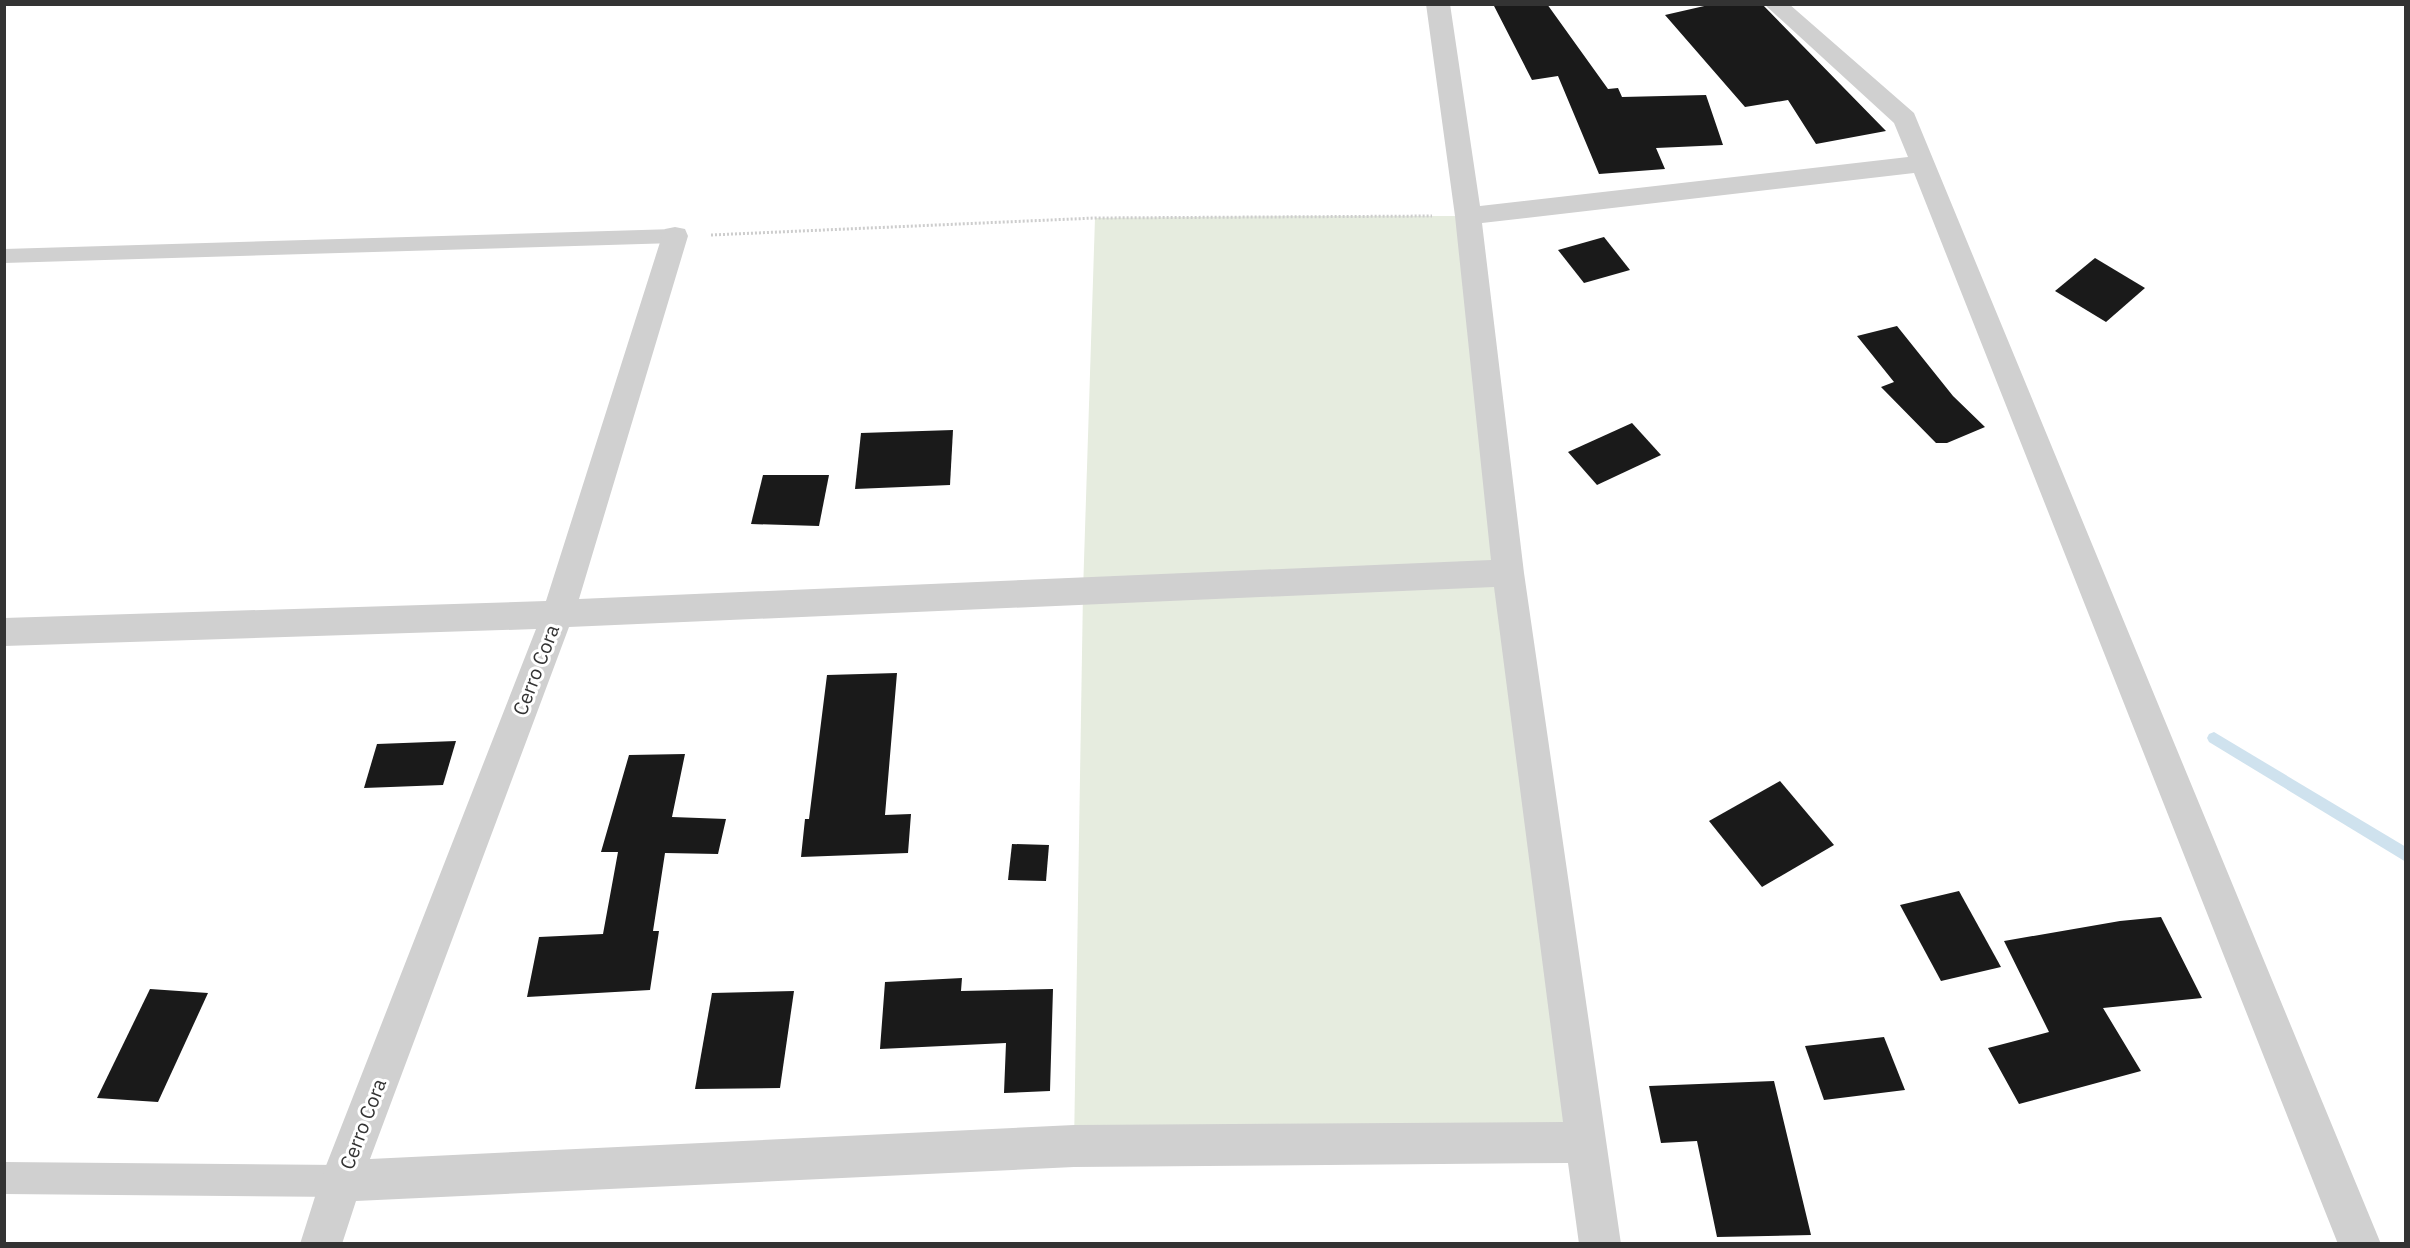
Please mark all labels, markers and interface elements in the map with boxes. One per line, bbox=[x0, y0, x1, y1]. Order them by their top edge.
street label: Cerro Cora bbox=[506, 620, 565, 719]
street label: Cerro Cora bbox=[333, 1074, 392, 1173]

